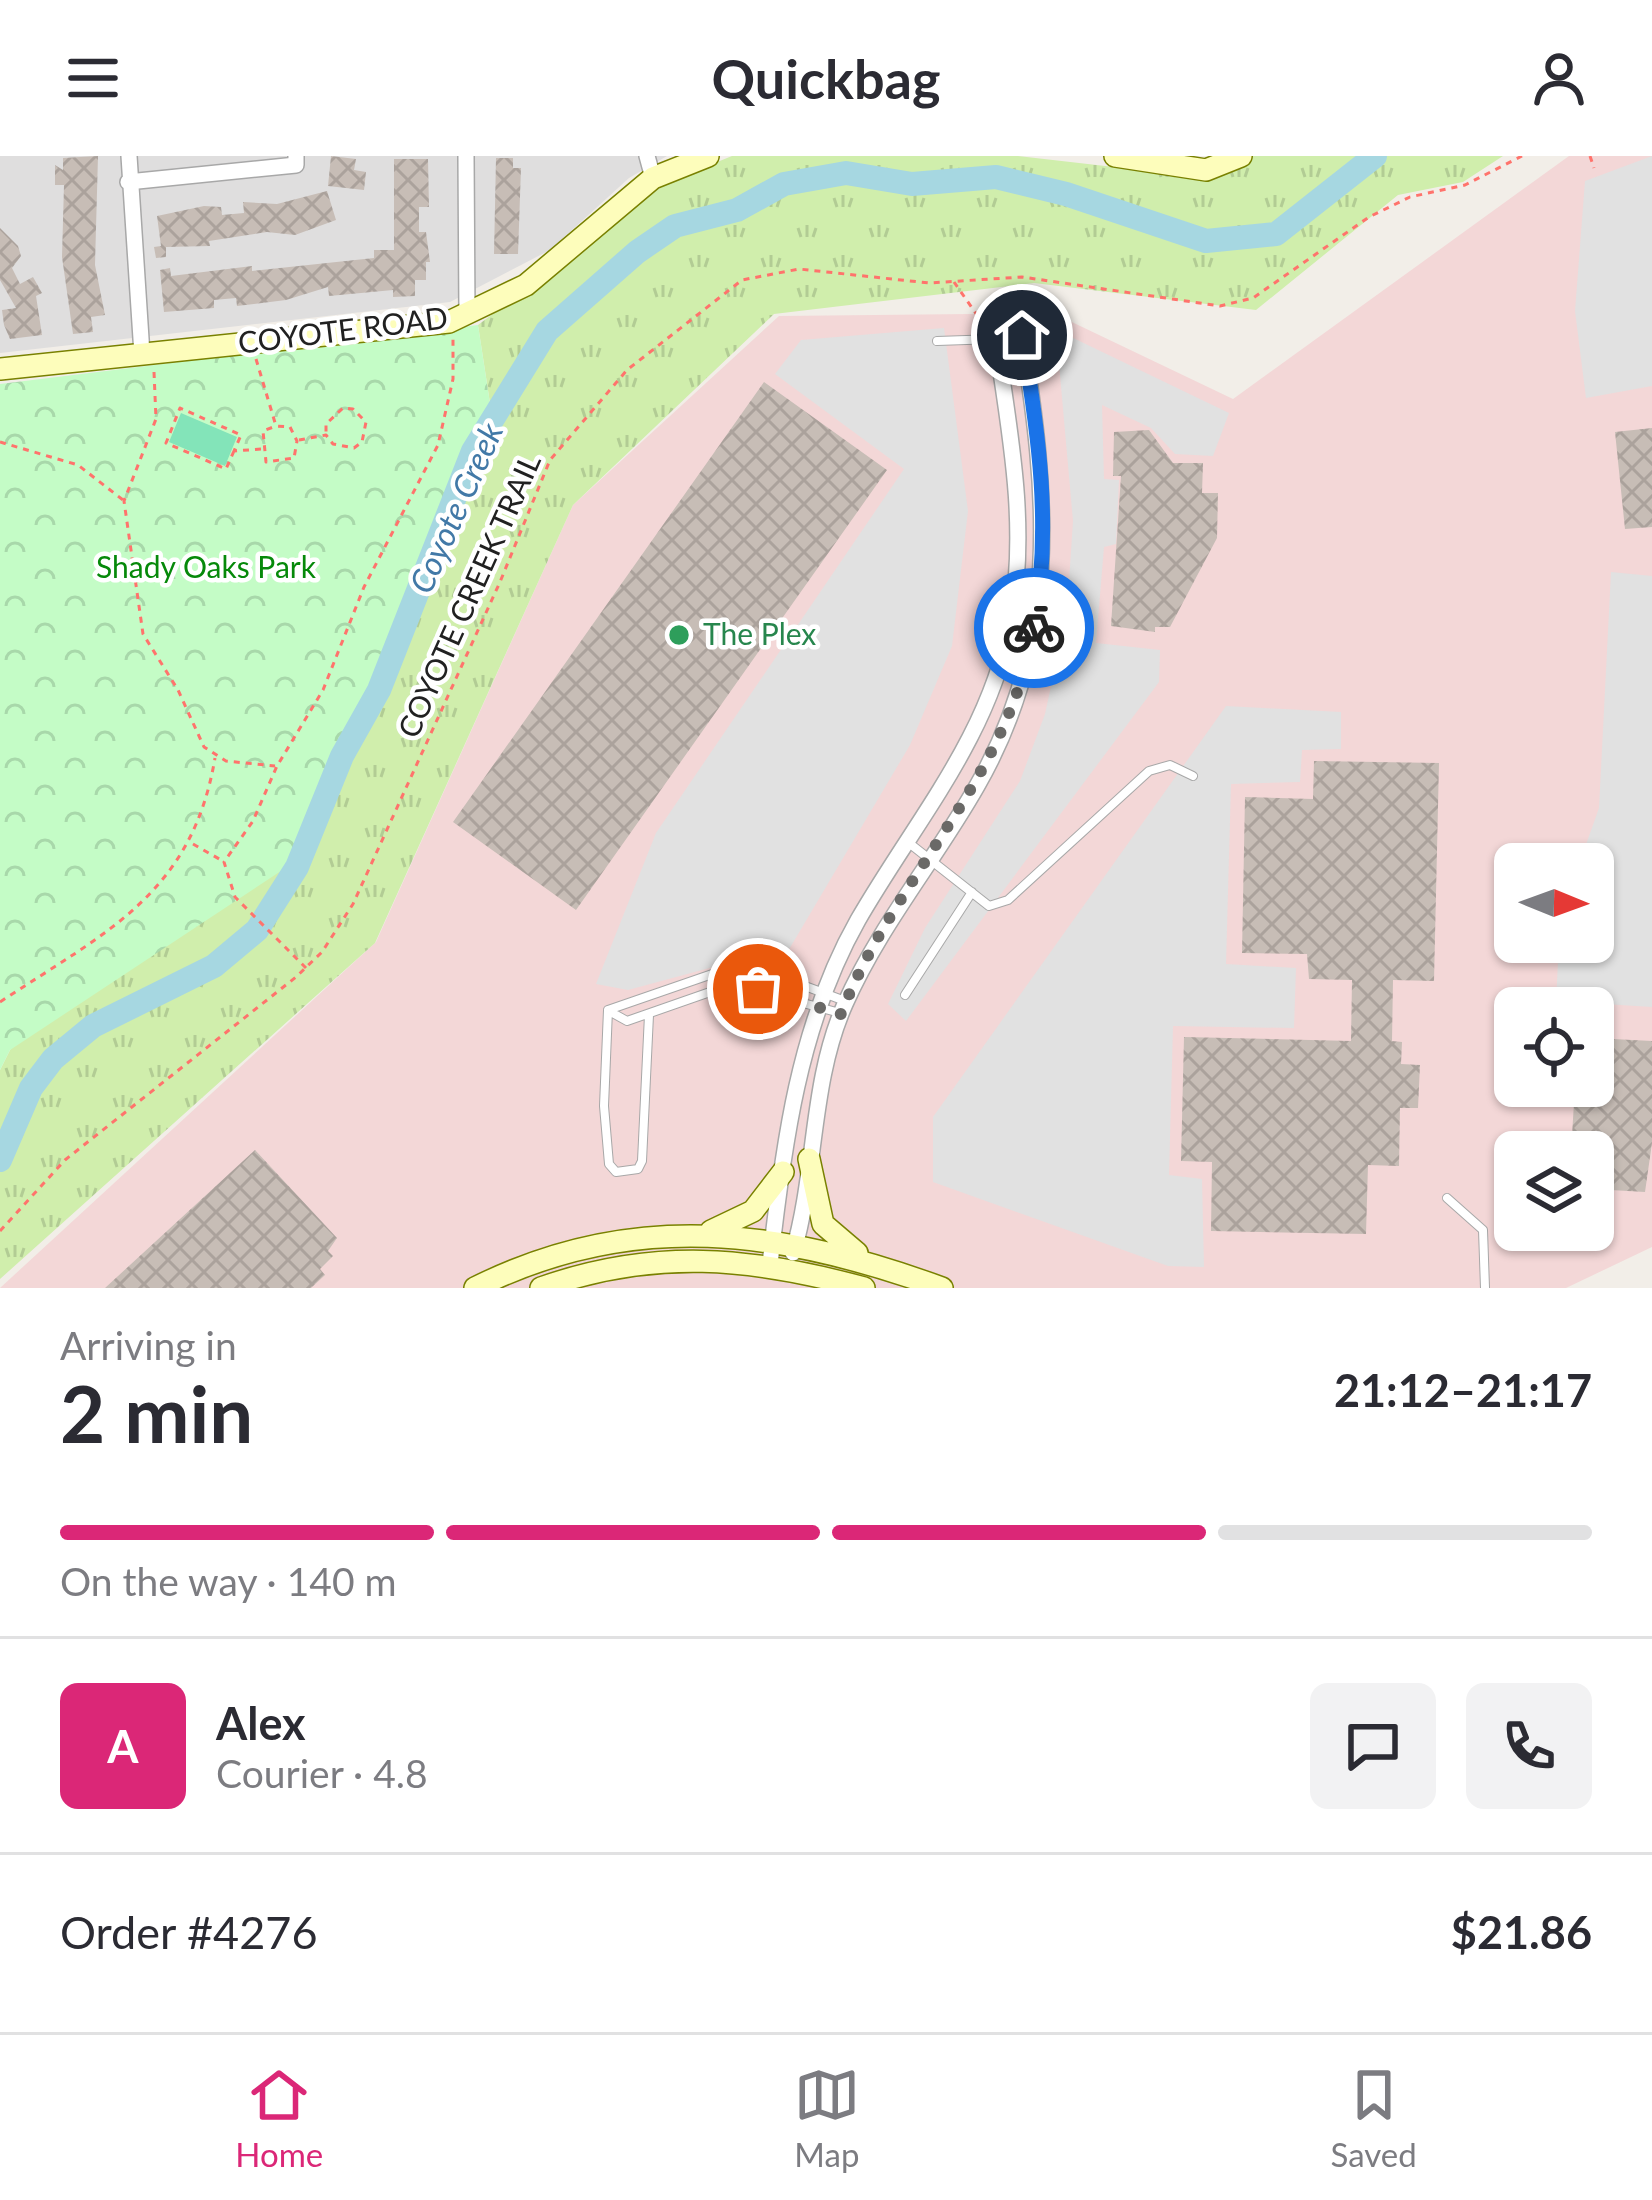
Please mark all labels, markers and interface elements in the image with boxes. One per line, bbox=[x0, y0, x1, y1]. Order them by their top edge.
icon: menu bbox=[60, 45, 126, 111]
icon: person bbox=[1526, 45, 1592, 111]
text: Quickbag bbox=[712, 46, 940, 111]
pin bbox=[971, 284, 1073, 386]
street label: COYOTE ROAD bbox=[236, 298, 450, 360]
icon: home bbox=[989, 302, 1055, 368]
water label: Coyote Creek bbox=[400, 416, 511, 599]
street label: COYOTE CREEK TRAIL bbox=[389, 448, 547, 743]
park label: Shady Oaks Park bbox=[96, 548, 317, 584]
courier bbox=[974, 568, 1094, 688]
icon: bike bbox=[1001, 595, 1067, 661]
place label: The Plex bbox=[703, 615, 816, 651]
marker: The Plex bbox=[666, 622, 692, 648]
north arrow bbox=[1494, 843, 1614, 963]
map controls bbox=[1494, 843, 1614, 1251]
pin bbox=[707, 938, 809, 1040]
icon: bag bbox=[725, 956, 791, 1022]
button: locate bbox=[1494, 987, 1614, 1107]
button: layers bbox=[1494, 1131, 1614, 1251]
text: Arriving in bbox=[60, 1322, 237, 1368]
text: 21:12–21:17 bbox=[1334, 1363, 1592, 1417]
text: 2 min bbox=[60, 1366, 253, 1460]
text: On the way · 140 m bbox=[60, 1558, 397, 1604]
button: chat bbox=[1310, 1683, 1436, 1809]
button: phone bbox=[1466, 1683, 1592, 1809]
text: Alex bbox=[216, 1696, 306, 1750]
text: A bbox=[107, 1719, 139, 1773]
text: Courier · 4.8 bbox=[216, 1750, 428, 1796]
text: Order #4276 bbox=[60, 1905, 318, 1959]
text: $21.86 bbox=[1451, 1905, 1592, 1959]
tab: Home bbox=[235, 2062, 323, 2174]
tab: Map bbox=[794, 2062, 860, 2174]
tab: Saved bbox=[1330, 2062, 1417, 2174]

